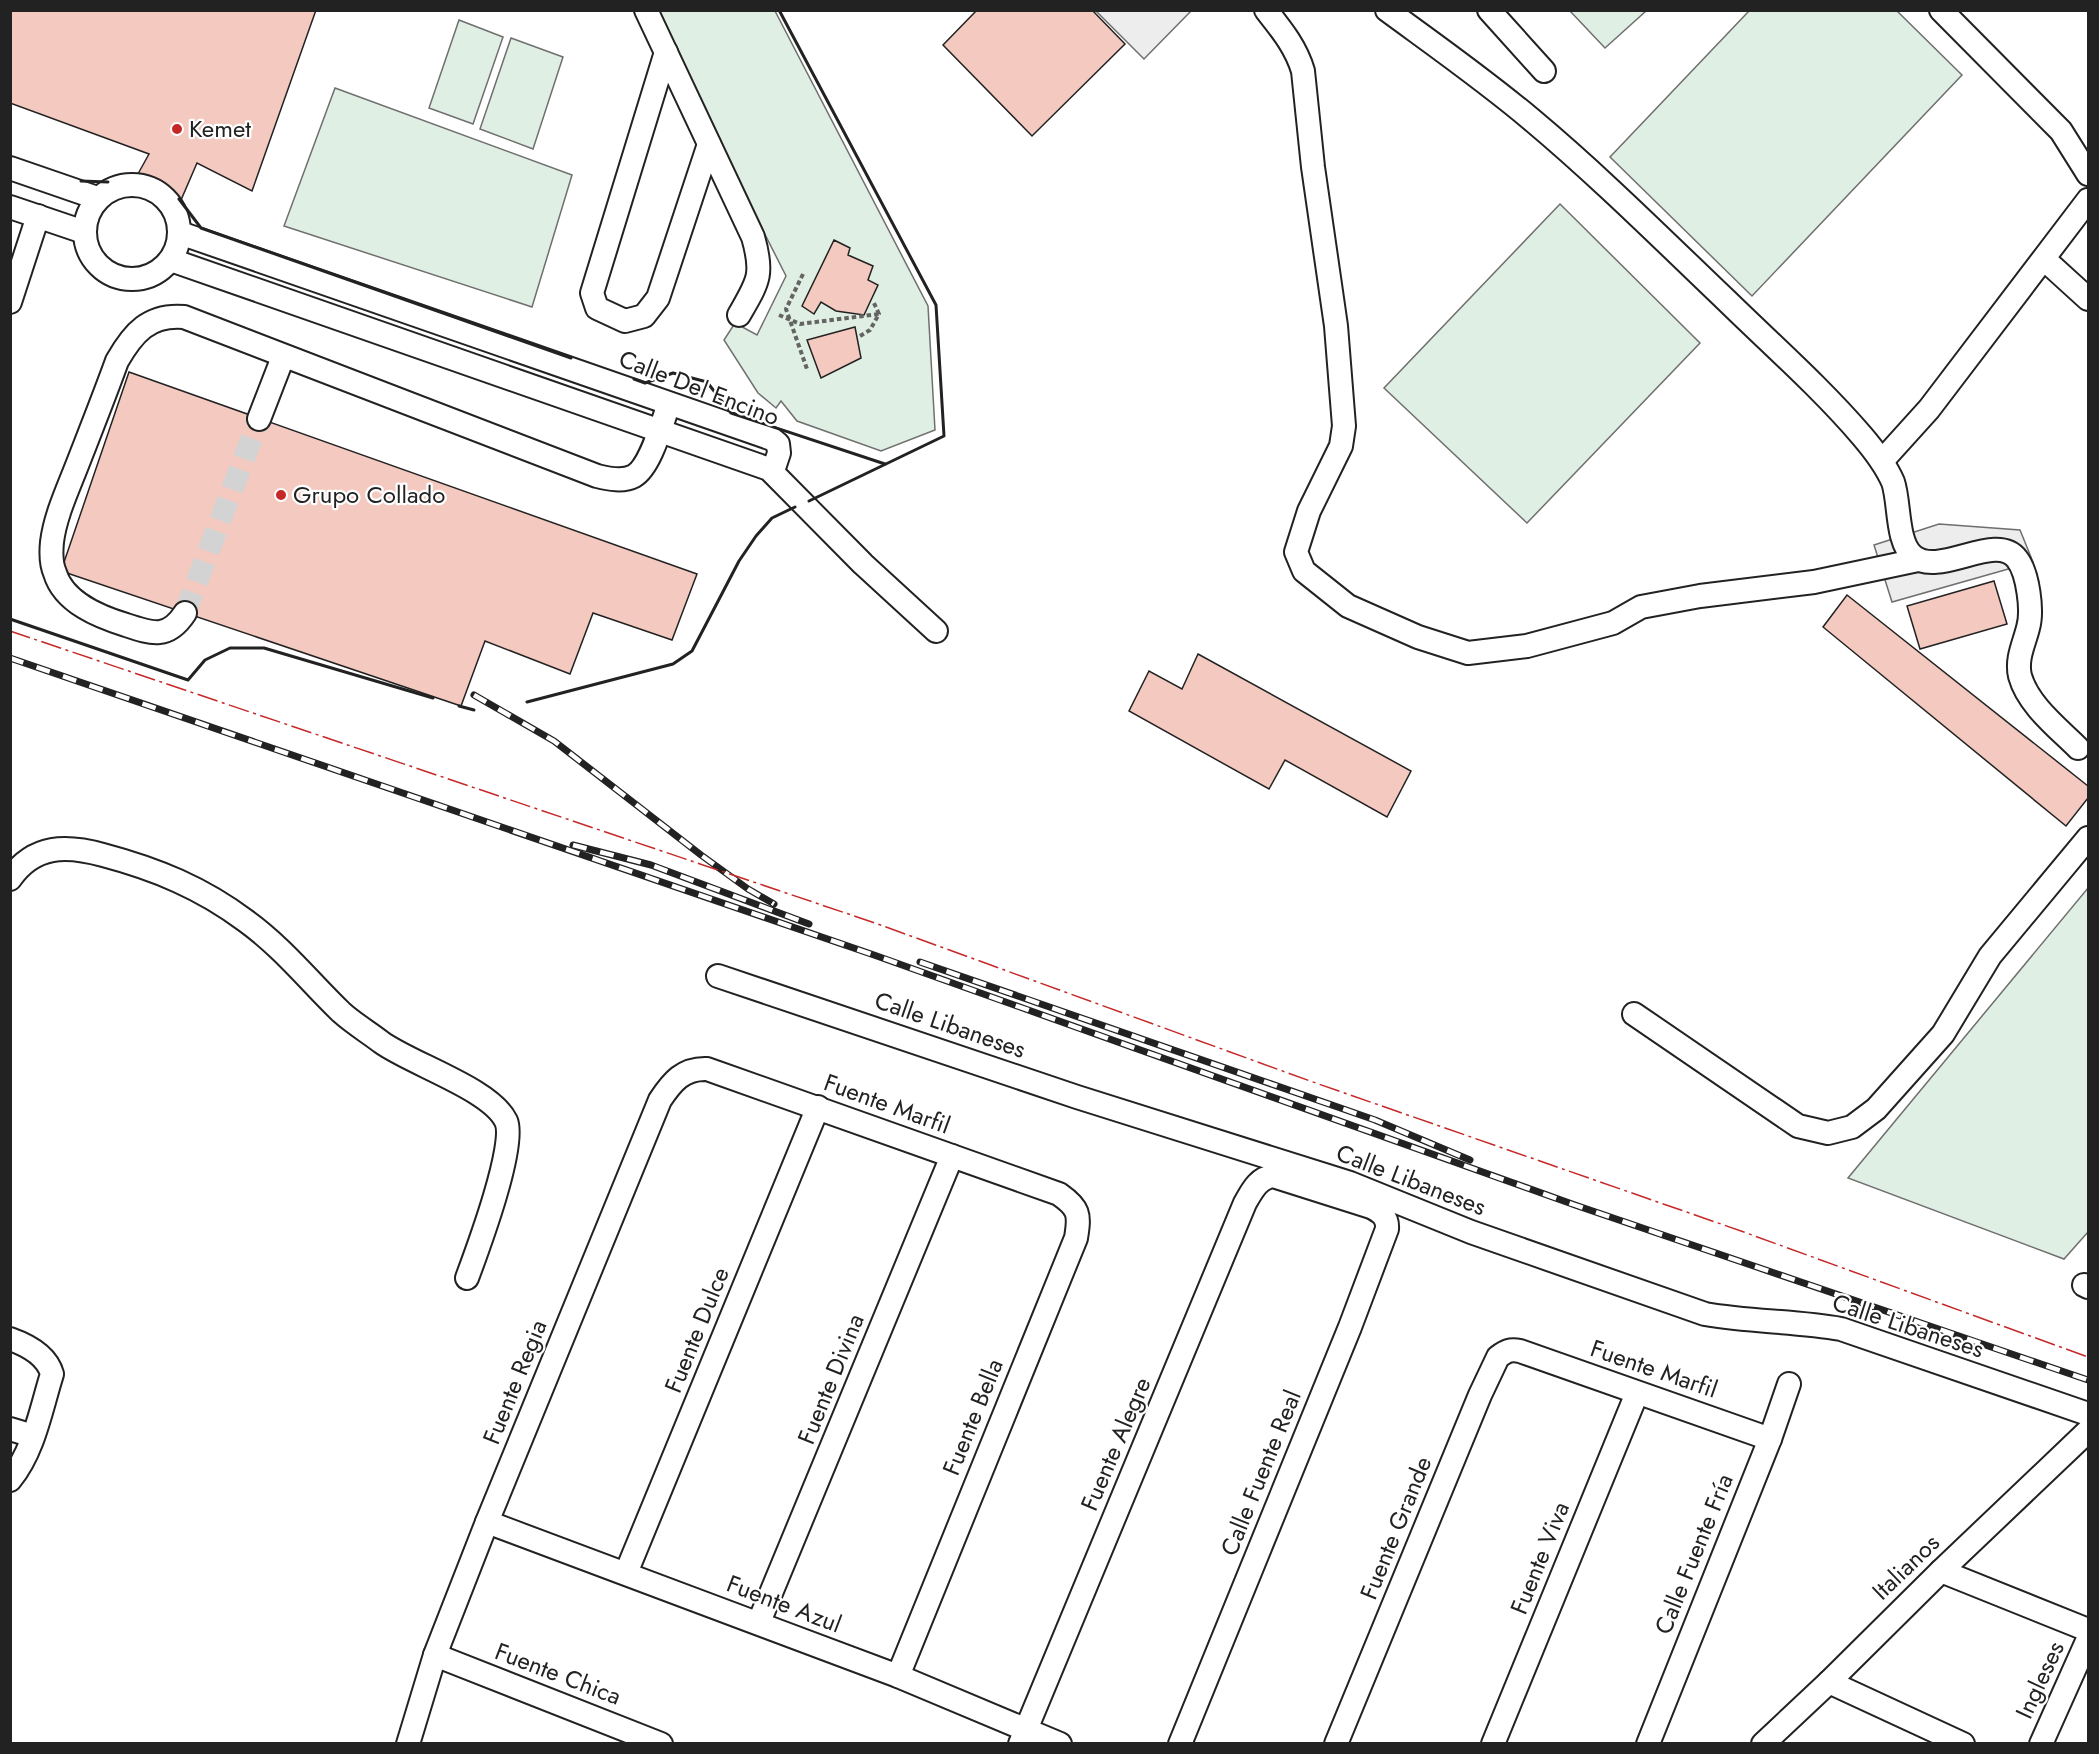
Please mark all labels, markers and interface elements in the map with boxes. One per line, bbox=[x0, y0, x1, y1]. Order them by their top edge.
place label: Kemet bbox=[189, 111, 251, 146]
marker: Kemet bbox=[170, 122, 184, 136]
street label: Calle Del Encino bbox=[614, 341, 784, 434]
place label: Grupo Collado bbox=[293, 477, 445, 512]
marker: Grupo Collado bbox=[274, 488, 288, 502]
street label: Calle Libaneses bbox=[870, 982, 1030, 1067]
street label: Fuente Marfil bbox=[819, 1064, 955, 1143]
street label: Calle Libaneses bbox=[1331, 1135, 1491, 1224]
street label: Fuente Dulce bbox=[655, 1262, 738, 1398]
street label: Calle Libaneses bbox=[1828, 1285, 1988, 1367]
street label: Fuente Divina bbox=[788, 1308, 873, 1449]
street label: Fuente Regia bbox=[474, 1314, 555, 1449]
street label: Fuente Marfil bbox=[1586, 1330, 1722, 1407]
street label: Fuente Bella bbox=[933, 1353, 1012, 1480]
street label: Fuente Alegre bbox=[1072, 1372, 1159, 1516]
street label: Calle Fuente Real bbox=[1211, 1385, 1310, 1561]
street label: Fuente Grande bbox=[1351, 1451, 1440, 1605]
street label: Calle Fuente Fría bbox=[1645, 1468, 1742, 1639]
street label: Fuente Viva bbox=[1501, 1496, 1578, 1619]
street label: Italianos bbox=[1864, 1526, 1947, 1608]
street label: Fuente Azul bbox=[722, 1566, 847, 1641]
street label: Fuente Chica bbox=[490, 1633, 626, 1714]
street label: Ingleses bbox=[2006, 1635, 2073, 1724]

